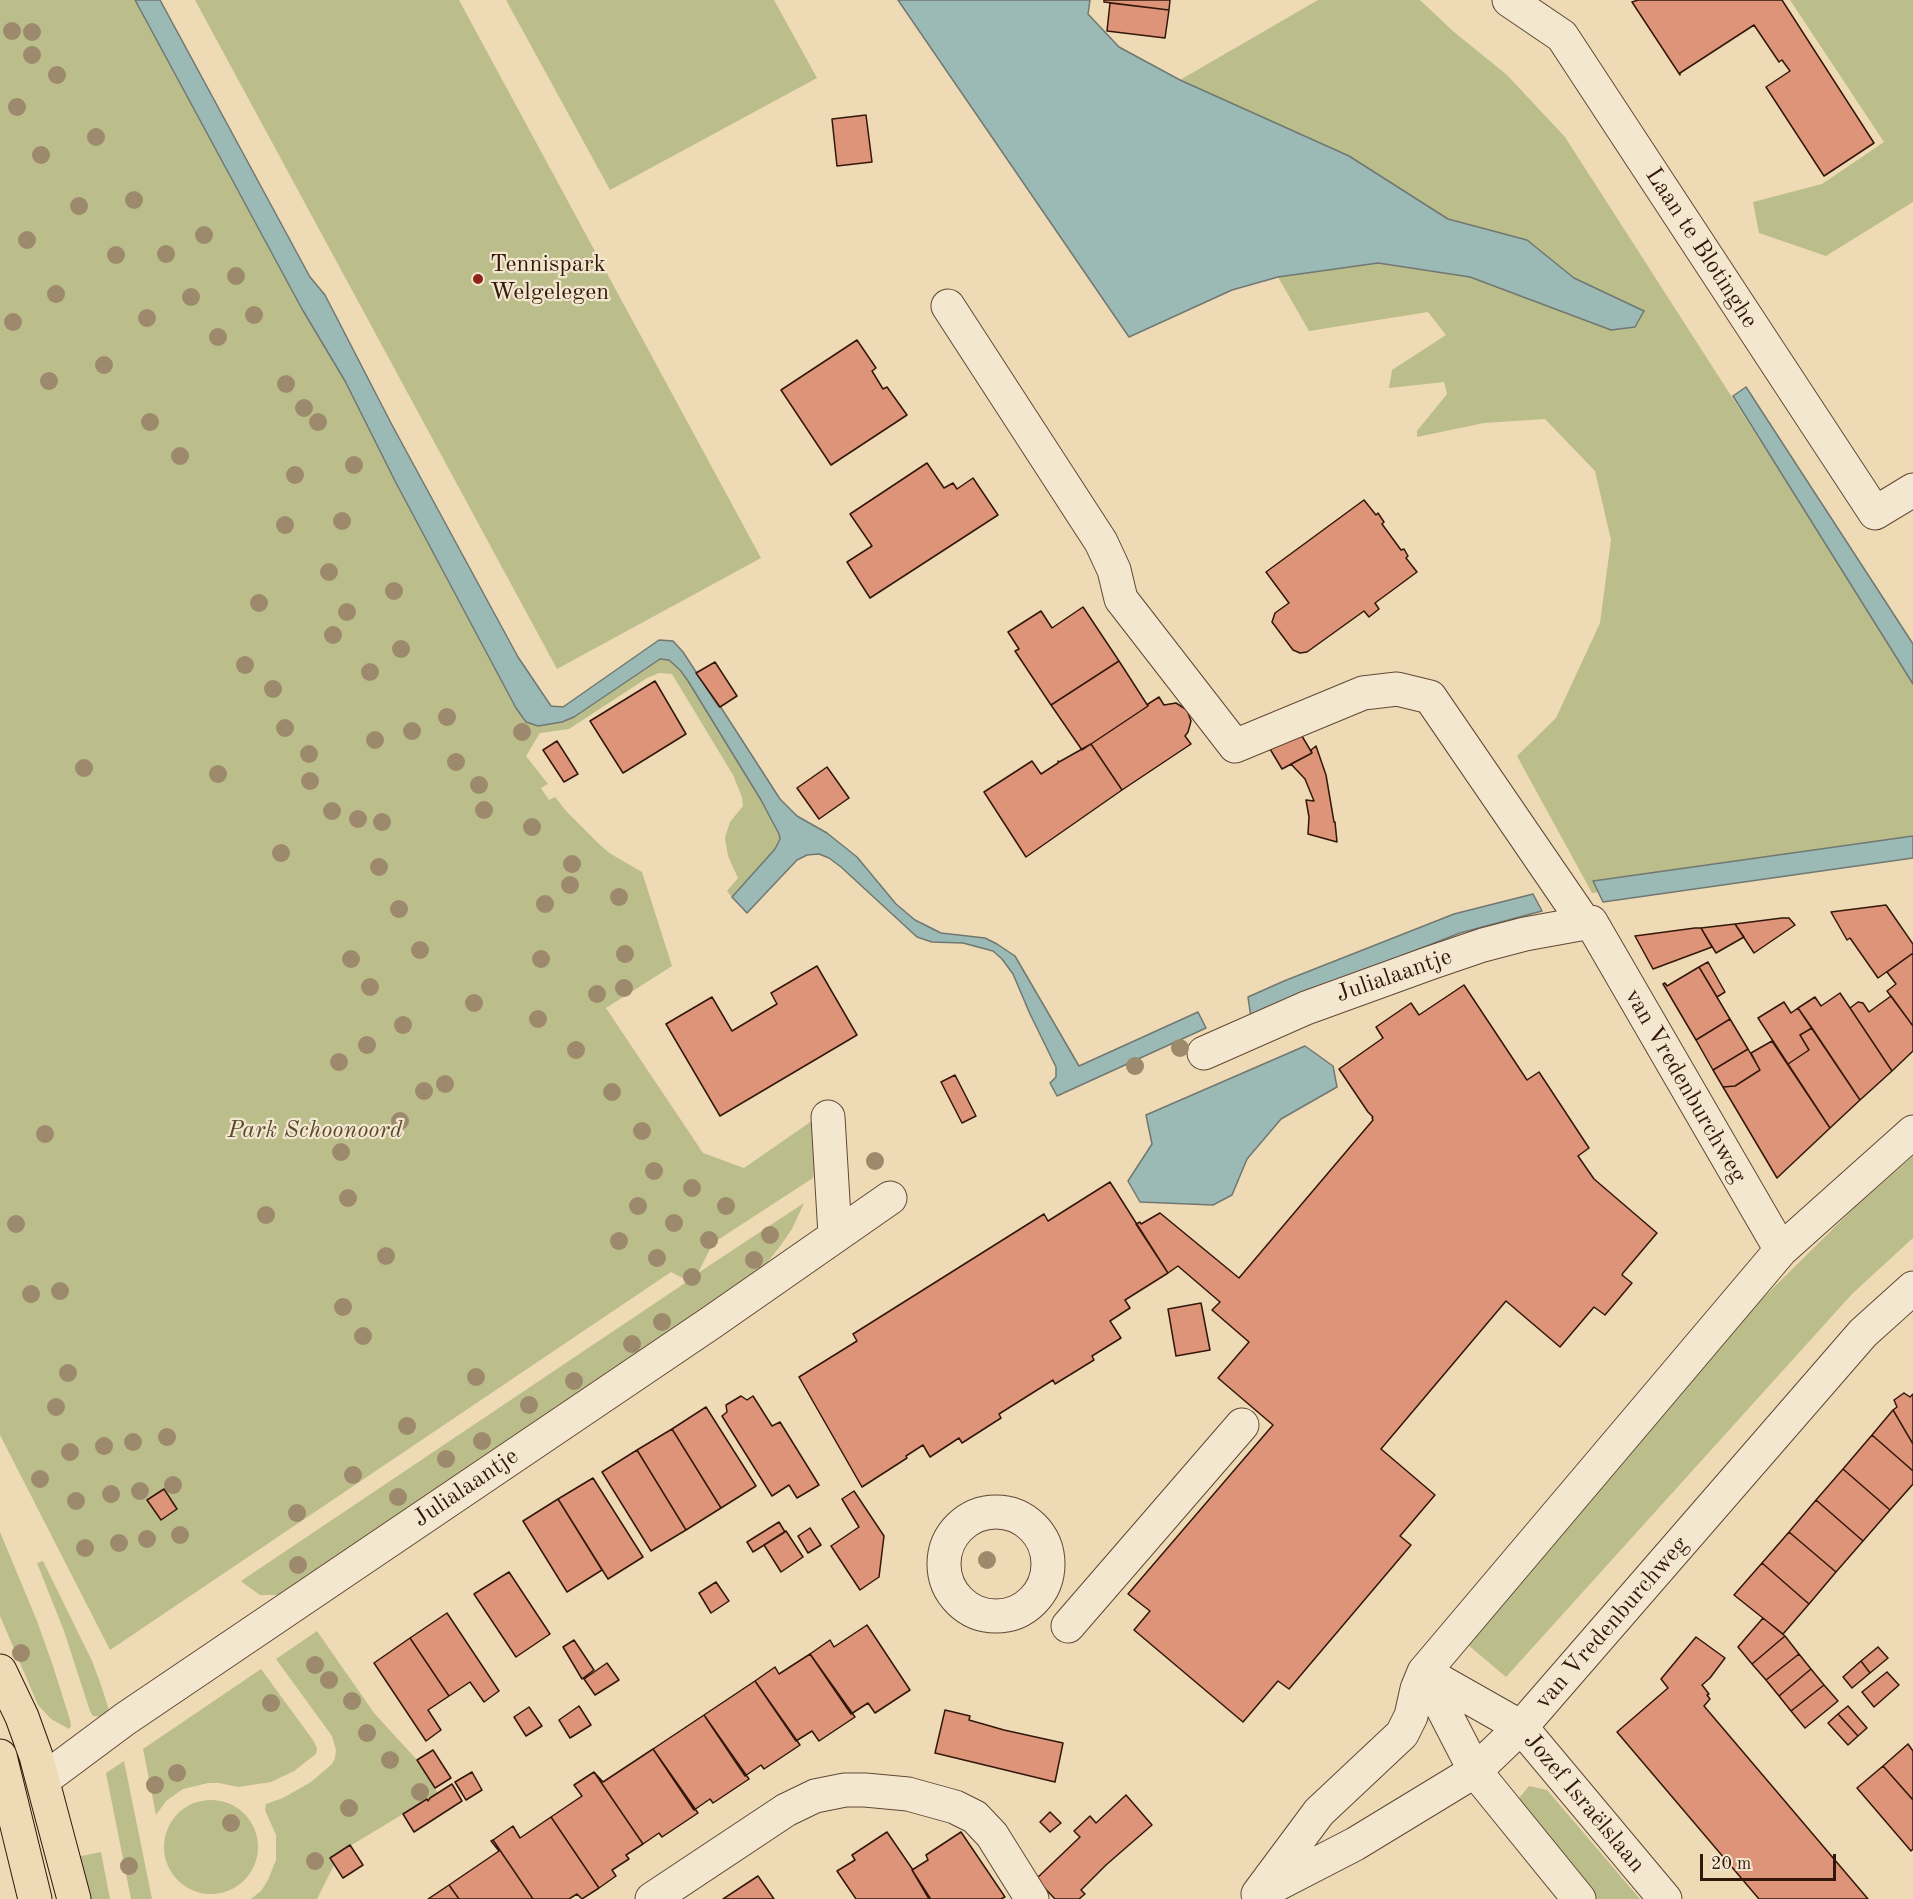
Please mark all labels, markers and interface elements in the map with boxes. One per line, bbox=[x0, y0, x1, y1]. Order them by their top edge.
street label: Laan te Blotinghe bbox=[1638, 162, 1764, 334]
place label: Tennispark Welgelegen bbox=[490, 251, 609, 307]
marker: Tennispark Welgelegen bbox=[471, 272, 485, 286]
street label: Julialaantje bbox=[1332, 943, 1456, 1009]
street label: van Vredenburchweg bbox=[1618, 984, 1752, 1188]
park label: Park Schoonoord bbox=[228, 1117, 402, 1145]
street label: Julialaantje bbox=[408, 1442, 524, 1534]
street label: van Vredenburchweg bbox=[1529, 1531, 1695, 1715]
street label: Jozef Israëlslaan bbox=[1517, 1727, 1651, 1879]
scale bar bbox=[1703, 1842, 1840, 1880]
text: 20 m bbox=[1711, 1855, 1751, 1873]

